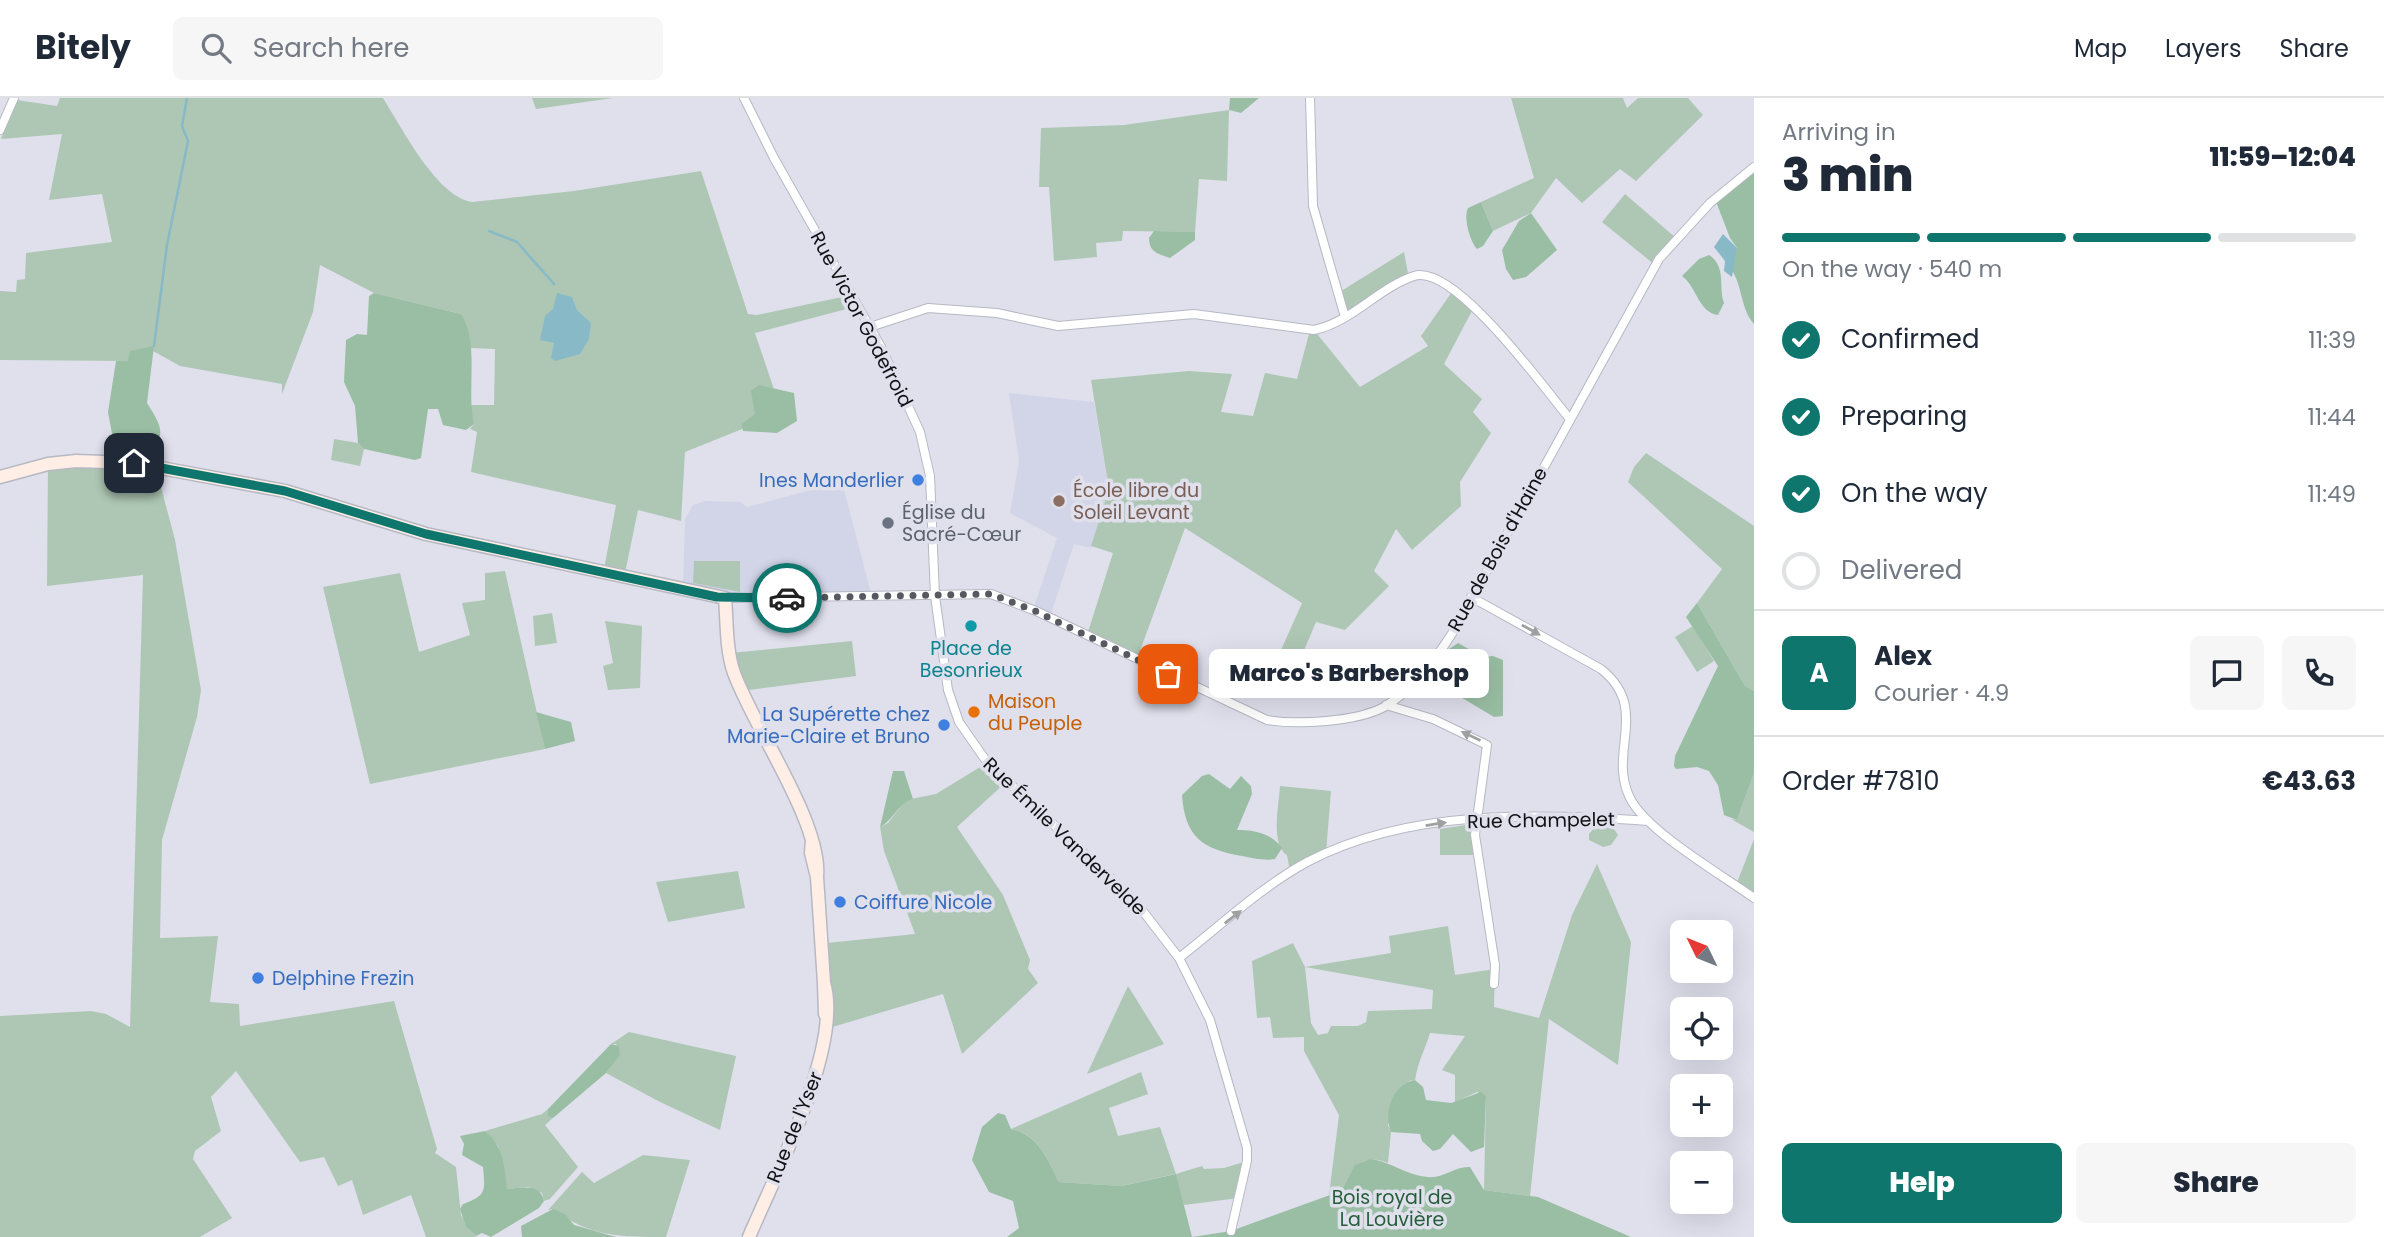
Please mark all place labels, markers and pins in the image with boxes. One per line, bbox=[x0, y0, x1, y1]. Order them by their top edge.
pin bbox=[104, 433, 164, 493]
place label: Ines Manderlier bbox=[759, 467, 904, 494]
marker: Ines Manderlier bbox=[910, 472, 926, 488]
place label: École libre du Soleil Levant bbox=[1073, 477, 1199, 526]
marker: École libre du Soleil Levant bbox=[1051, 493, 1067, 509]
place label: Église du Sacré-Cœur bbox=[902, 499, 1021, 548]
marker: Église du Sacré-Cœur bbox=[880, 515, 896, 531]
marker: Place de Besonrieux bbox=[963, 618, 979, 634]
place label: Place de Besonrieux bbox=[920, 635, 1022, 684]
pin bbox=[1138, 644, 1198, 704]
callout: Marco's Barbershop bbox=[1210, 650, 1490, 698]
place label: Maison du Peuple bbox=[988, 688, 1082, 737]
place label: La Supérette chez Marie-Claire et Bruno bbox=[727, 701, 930, 750]
marker: Maison du Peuple bbox=[966, 704, 982, 720]
marker: La Supérette chez Marie-Claire et Bruno bbox=[936, 717, 952, 733]
place label: Coiffure Nicole bbox=[854, 889, 992, 916]
marker: Coiffure Nicole bbox=[832, 894, 848, 910]
place label: Delphine Frezin bbox=[272, 965, 415, 992]
marker: Delphine Frezin bbox=[250, 970, 266, 986]

